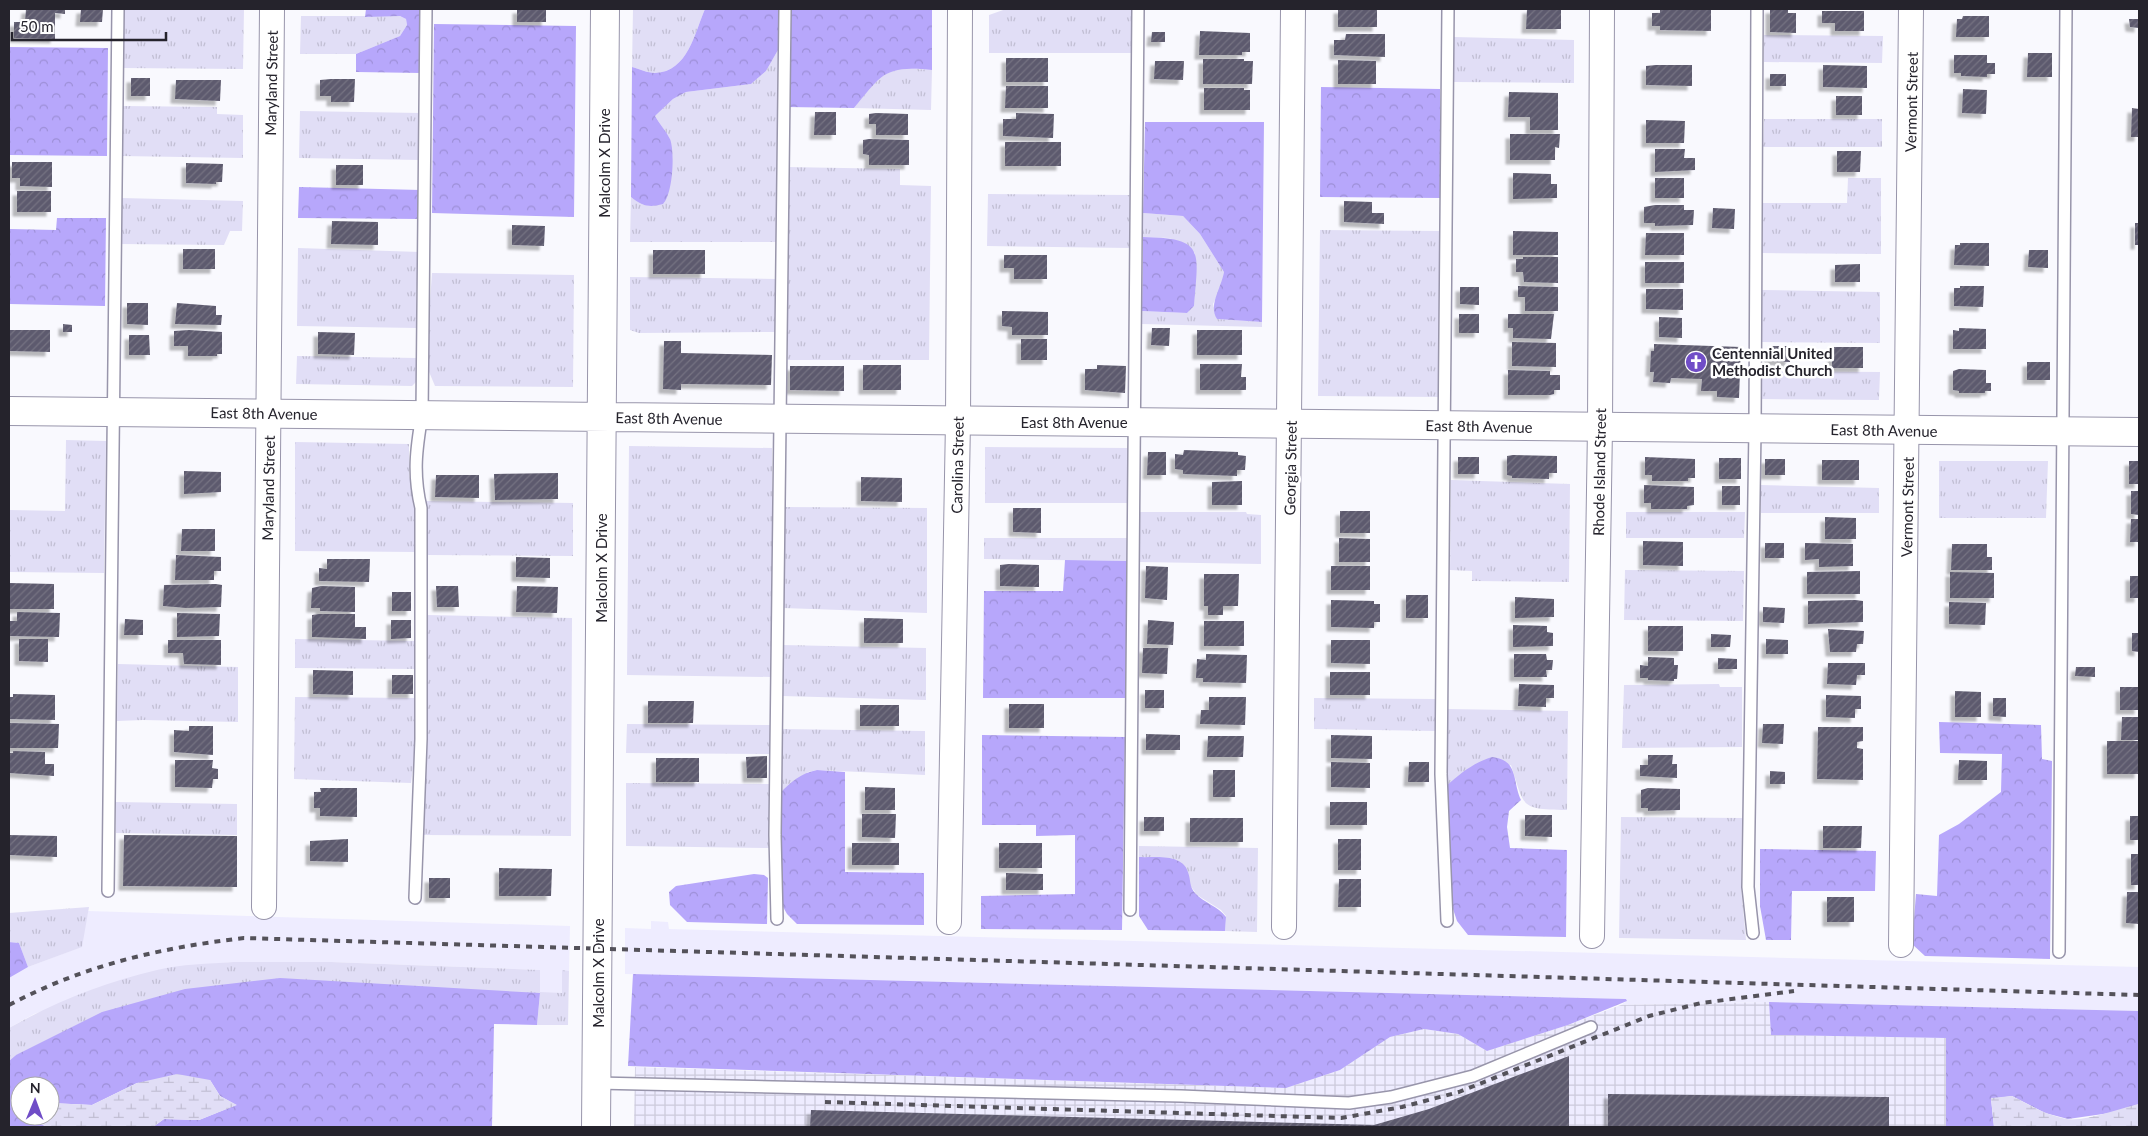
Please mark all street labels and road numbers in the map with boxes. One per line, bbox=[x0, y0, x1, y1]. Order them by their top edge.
street label: Maryland Street bbox=[261, 30, 281, 136]
street label: Vermont Street bbox=[1901, 51, 1921, 152]
street label: Malcolm X Drive bbox=[595, 108, 613, 218]
street label: East 8th Avenue bbox=[210, 403, 318, 423]
street label: Rhode Island Street bbox=[1589, 407, 1609, 536]
street label: East 8th Avenue bbox=[615, 408, 723, 428]
street label: East 8th Avenue bbox=[1020, 413, 1128, 431]
street label: Carolina Street bbox=[947, 416, 967, 514]
street label: East 8th Avenue bbox=[1425, 416, 1533, 436]
street label: Georgia Street bbox=[1280, 420, 1300, 516]
street label: East 8th Avenue bbox=[1830, 420, 1938, 440]
street label: Maryland Street bbox=[258, 435, 278, 541]
street label: Vermont Street bbox=[1897, 456, 1917, 557]
street label: Malcolm X Drive bbox=[592, 513, 610, 623]
street label: Malcolm X Drive bbox=[589, 918, 607, 1028]

